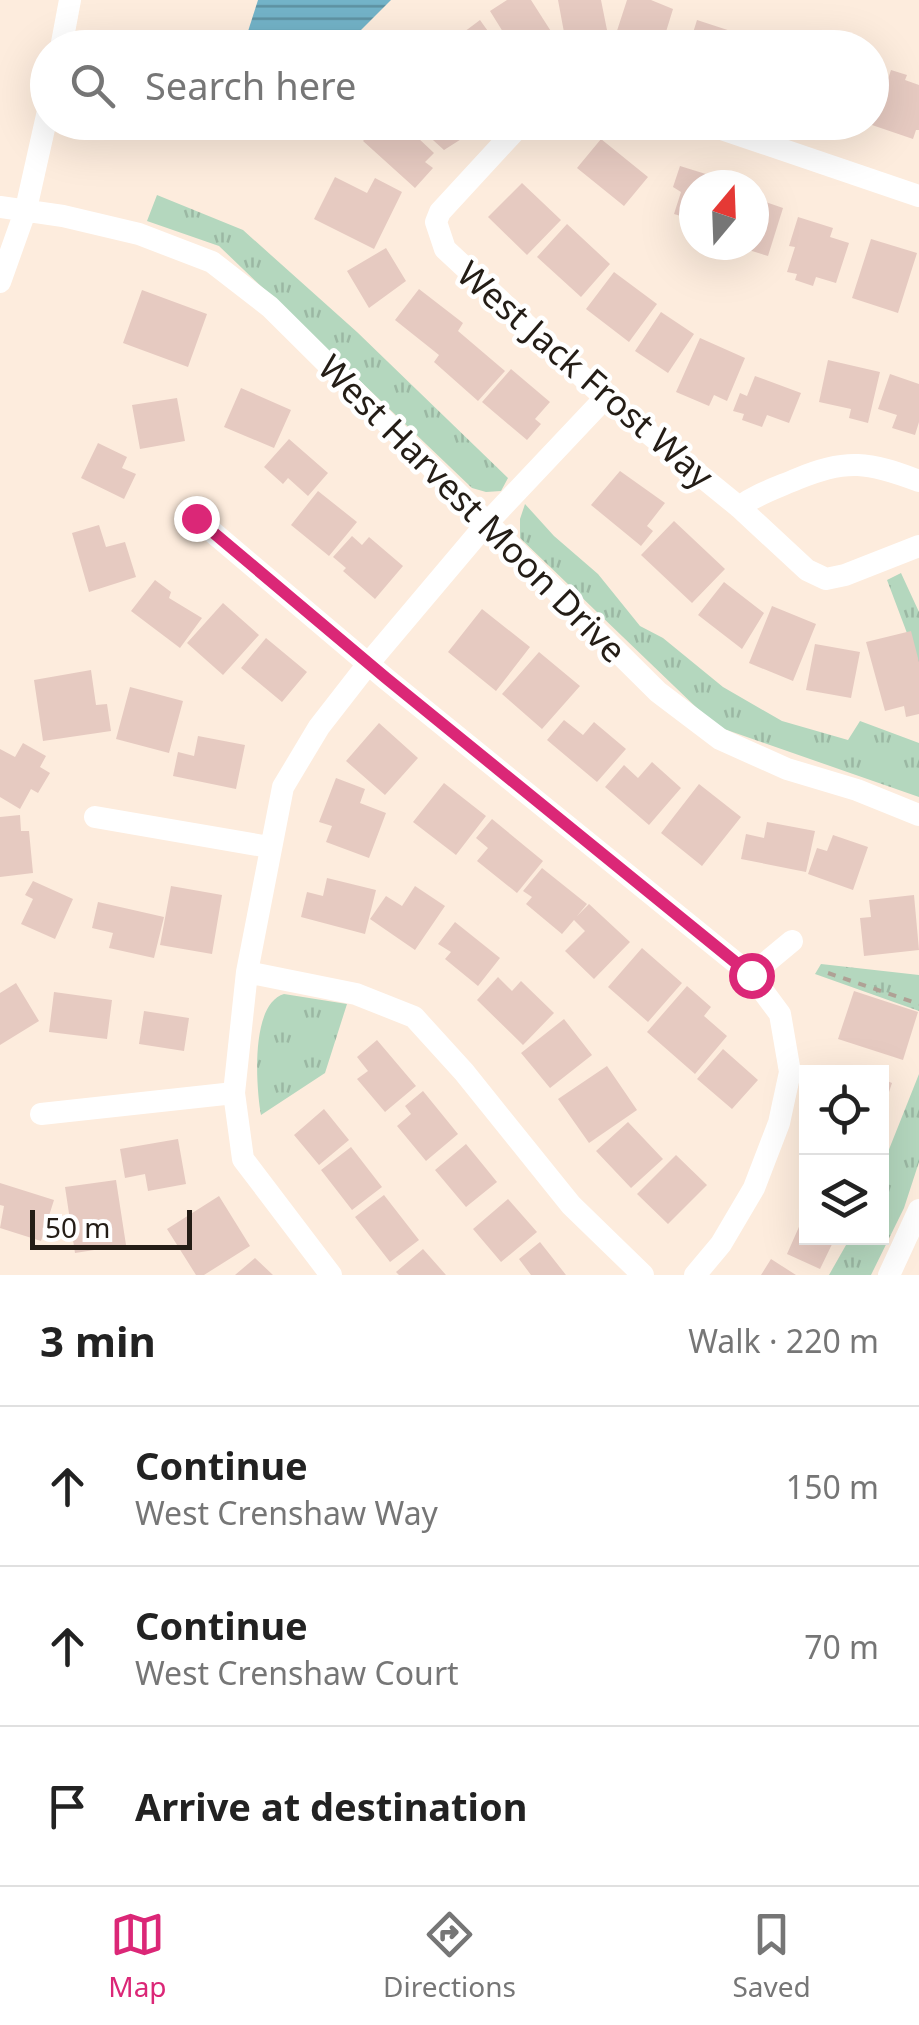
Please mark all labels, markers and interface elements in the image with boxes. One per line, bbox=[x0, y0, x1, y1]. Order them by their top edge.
search box bbox=[30, 30, 889, 140]
icon: search bbox=[65, 58, 120, 113]
text: Search here bbox=[145, 59, 356, 111]
north arrow bbox=[679, 170, 769, 260]
street label: West Jack Frost Way bbox=[448, 250, 724, 498]
street label: West Harvest Moon Drive bbox=[309, 344, 637, 672]
route end bbox=[174, 496, 220, 542]
route start bbox=[729, 953, 775, 999]
map controls bbox=[799, 1065, 889, 1245]
button: locate bbox=[799, 1065, 889, 1155]
button: layers bbox=[799, 1155, 889, 1245]
scale bar bbox=[30, 1205, 192, 1250]
text: 50 m bbox=[45, 1208, 111, 1246]
text: 3 min bbox=[40, 1312, 156, 1369]
text: Walk · 220 m bbox=[688, 1319, 879, 1362]
text: Continue bbox=[135, 1439, 308, 1491]
icon: ahead bbox=[40, 1459, 95, 1514]
text: 150 m bbox=[786, 1465, 879, 1508]
text: West Crenshaw Way bbox=[135, 1491, 438, 1534]
text: Continue bbox=[135, 1599, 308, 1651]
icon: ahead bbox=[40, 1619, 95, 1674]
text: 70 m bbox=[804, 1625, 879, 1668]
text: West Crenshaw Court bbox=[135, 1651, 459, 1694]
icon: arrive bbox=[40, 1779, 95, 1834]
text: Arrive at destination bbox=[135, 1780, 527, 1832]
tab: Map bbox=[108, 1907, 167, 2005]
tab: Directions bbox=[383, 1907, 516, 2005]
tab: Saved bbox=[732, 1907, 811, 2005]

